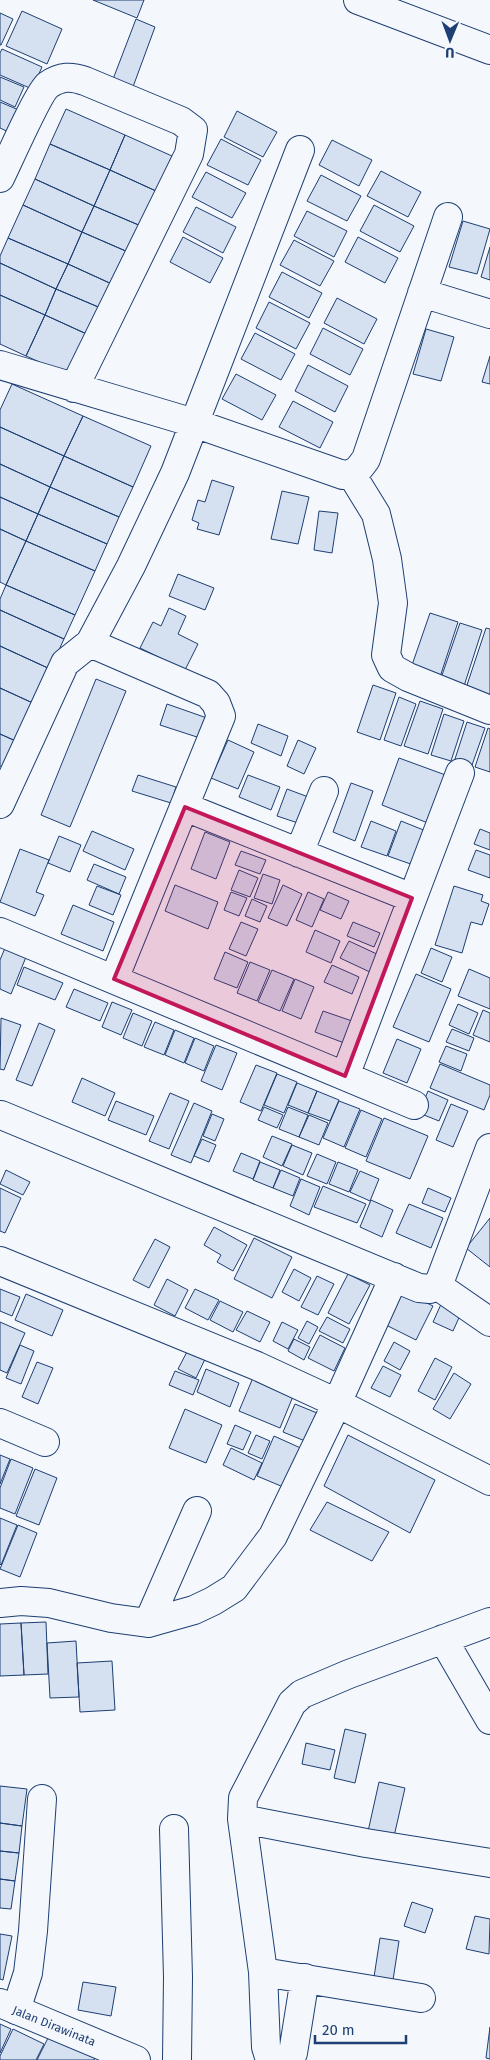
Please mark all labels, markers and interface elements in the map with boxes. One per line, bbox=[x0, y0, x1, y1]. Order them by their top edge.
north arrow bbox=[425, 15, 475, 65]
text: U bbox=[445, 44, 454, 61]
street label: Jalan Dirawinata bbox=[10, 2003, 98, 2049]
scale bar bbox=[315, 2012, 406, 2044]
text: 20 m bbox=[322, 2021, 355, 2039]

